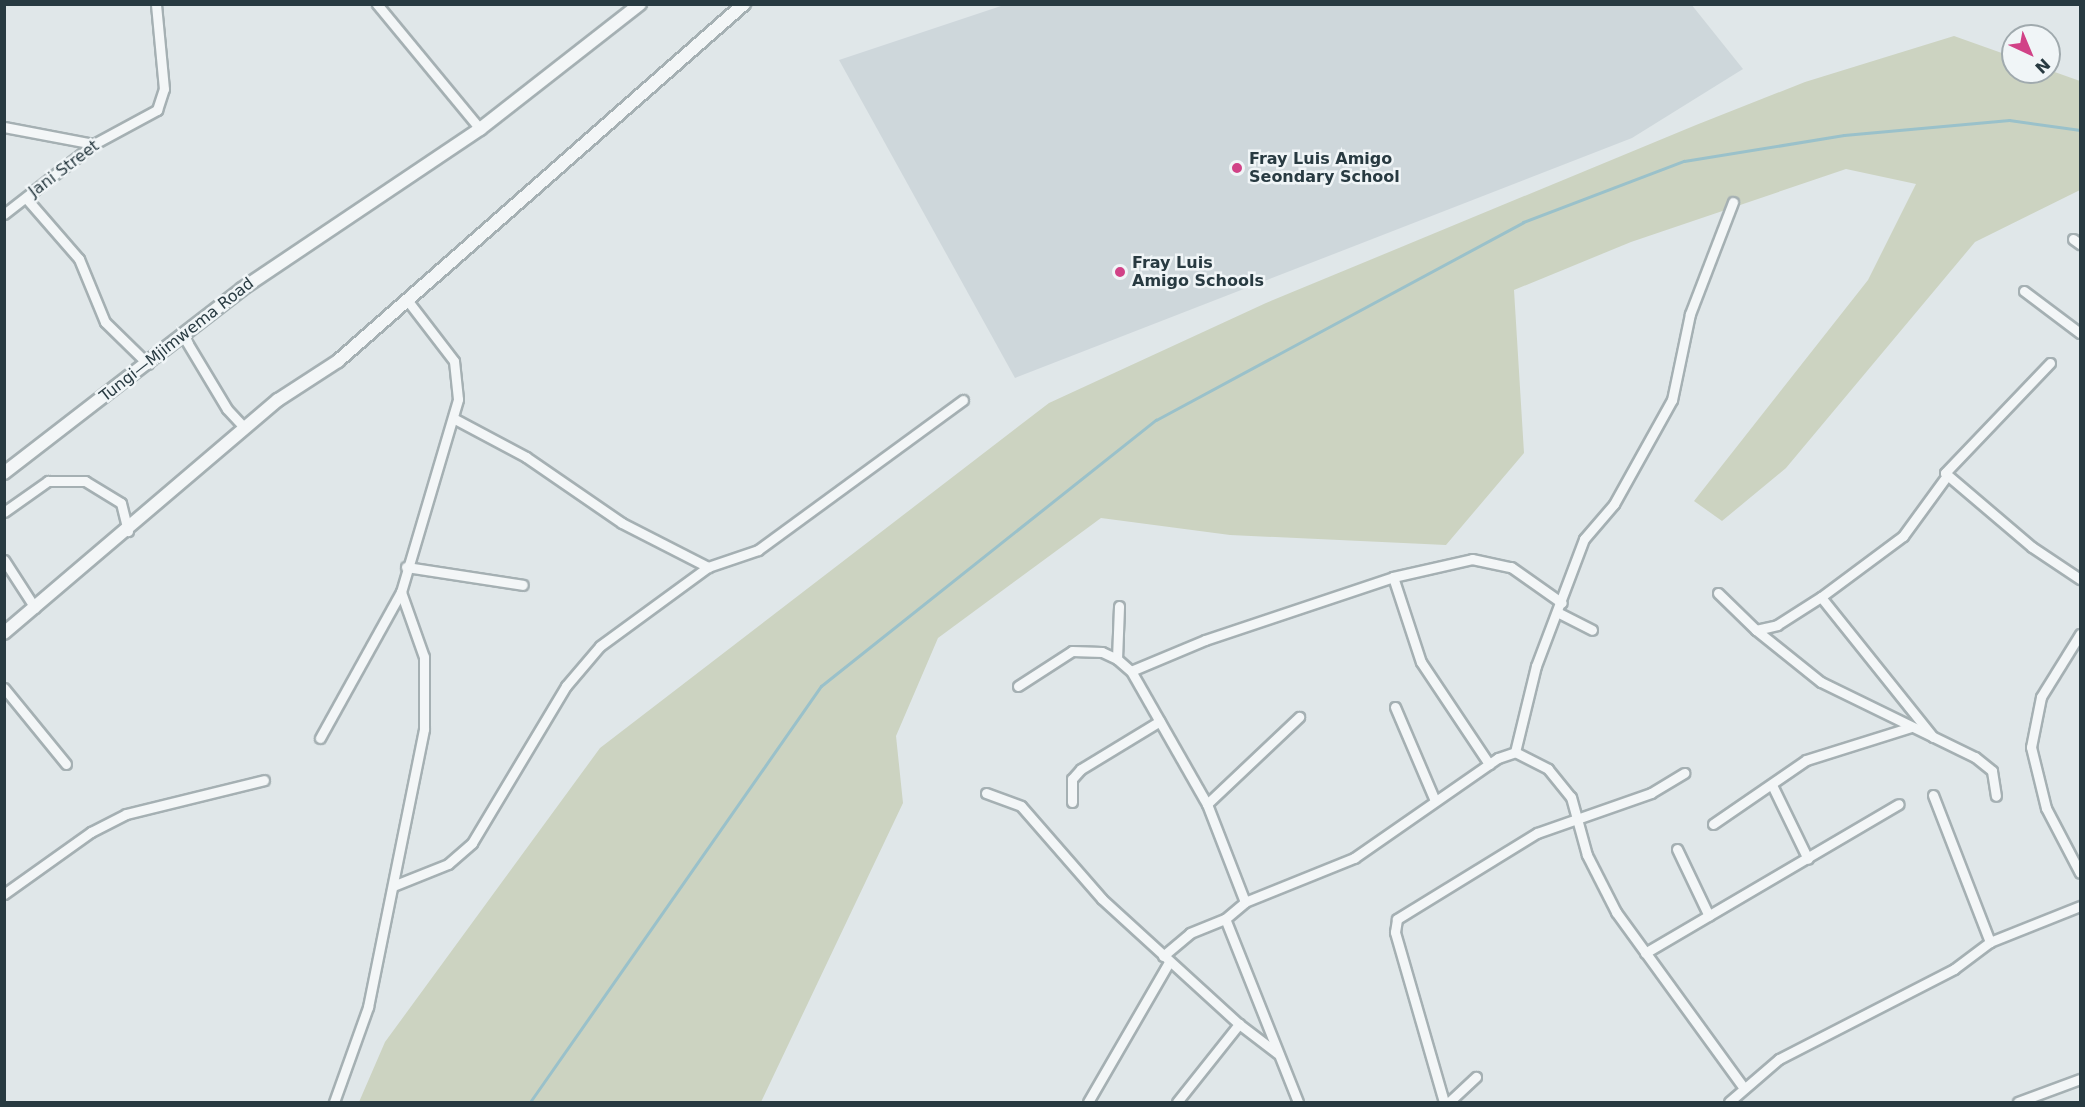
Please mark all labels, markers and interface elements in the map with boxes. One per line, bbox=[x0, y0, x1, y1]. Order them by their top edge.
north arrow bbox=[2001, 24, 2061, 84]
text: N bbox=[2031, 54, 2054, 77]
street label: Jani Street bbox=[25, 136, 103, 202]
place label: Fray Luis Amigo Seondary School bbox=[1249, 149, 1400, 187]
marker: Fray Luis Amigo Seondary School bbox=[1230, 161, 1244, 175]
place label: Fray Luis Amigo Schools bbox=[1132, 253, 1264, 291]
marker: Fray Luis Amigo Schools bbox=[1113, 265, 1127, 279]
street label: Tungi—Mjimwema Road bbox=[96, 274, 258, 406]

